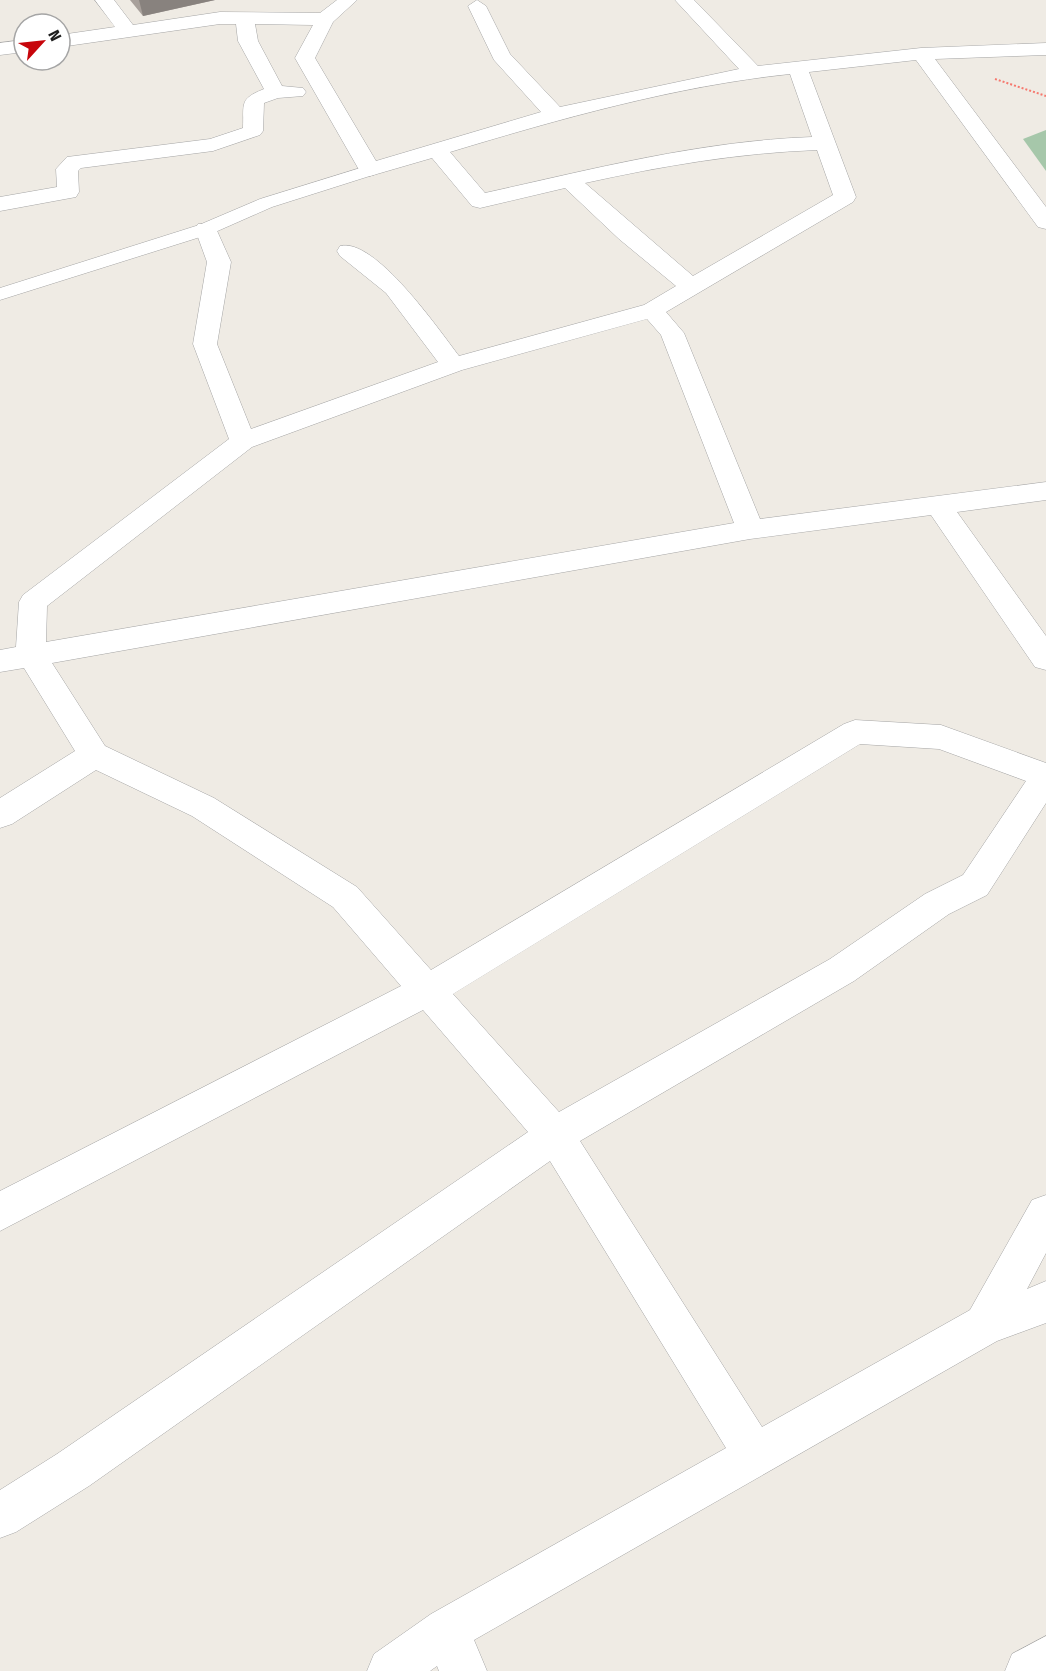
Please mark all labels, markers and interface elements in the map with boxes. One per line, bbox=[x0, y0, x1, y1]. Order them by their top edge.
north arrow bbox=[12, 12, 72, 72]
text: N bbox=[44, 27, 66, 44]

